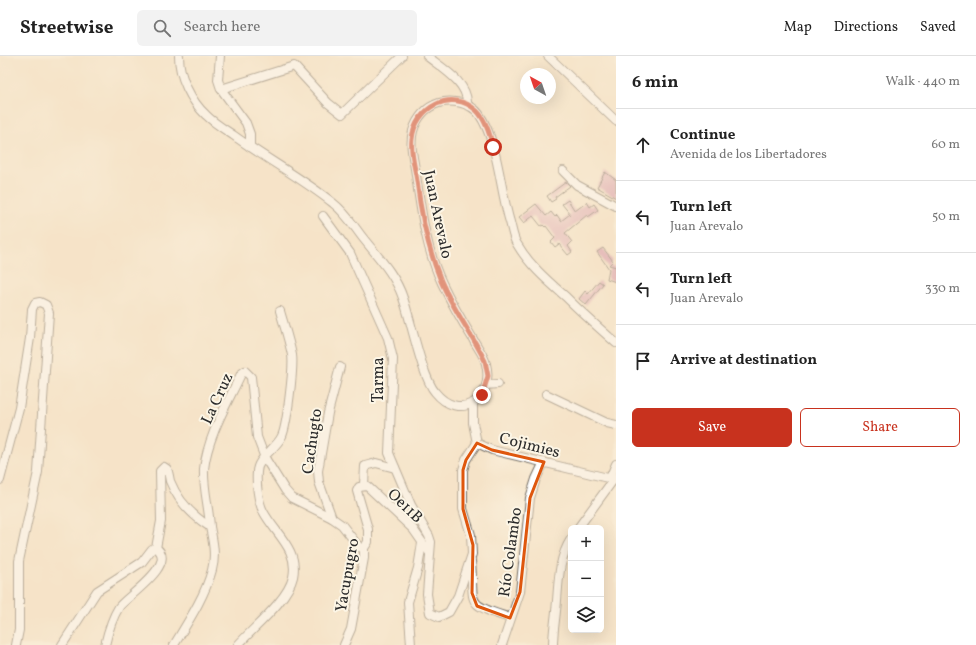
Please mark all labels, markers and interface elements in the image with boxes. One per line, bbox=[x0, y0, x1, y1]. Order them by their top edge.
search box bbox=[137, 10, 417, 46]
text: Streetwise bbox=[20, 15, 113, 41]
icon: search bbox=[151, 17, 173, 39]
text: Search here bbox=[183, 17, 260, 38]
text: Map bbox=[784, 18, 812, 37]
text: Directions bbox=[834, 18, 898, 37]
text: Saved bbox=[920, 18, 956, 37]
north arrow bbox=[520, 68, 556, 104]
text: 6 min bbox=[632, 71, 678, 94]
text: Walk · 440 m bbox=[885, 73, 960, 91]
text: Continue bbox=[670, 125, 735, 146]
icon: ahead bbox=[632, 134, 654, 156]
text: 60 m bbox=[932, 136, 960, 154]
route start bbox=[484, 138, 502, 156]
text: Avenida de los Libertadores bbox=[670, 146, 827, 164]
street label: Juan Arevalo bbox=[417, 168, 457, 261]
text: Turn left bbox=[670, 197, 732, 218]
icon: left bbox=[632, 206, 654, 228]
text: 50 m bbox=[932, 208, 960, 226]
text: Juan Arevalo bbox=[670, 218, 743, 236]
text: Turn left bbox=[670, 269, 732, 290]
icon: left bbox=[632, 278, 654, 300]
text: 330 m bbox=[925, 280, 960, 298]
text: Juan Arevalo bbox=[670, 290, 743, 308]
icon: arrive bbox=[632, 350, 654, 372]
text: Arrive at destination bbox=[670, 350, 817, 371]
street label: Tarma bbox=[368, 357, 390, 403]
street label: La Cruz bbox=[196, 370, 239, 428]
route end bbox=[473, 386, 491, 404]
street label: Cachugto bbox=[298, 407, 328, 475]
button: Save bbox=[632, 408, 792, 447]
button: Share bbox=[800, 408, 960, 447]
street label: Cojimies bbox=[497, 428, 562, 464]
street label: Oe11B bbox=[382, 484, 427, 529]
street label: Río Colambo bbox=[494, 506, 528, 599]
map controls bbox=[568, 525, 604, 633]
button: + bbox=[568, 525, 604, 561]
street label: Yacupugro bbox=[331, 537, 365, 614]
button: − bbox=[568, 561, 604, 597]
button: layers bbox=[568, 597, 604, 633]

